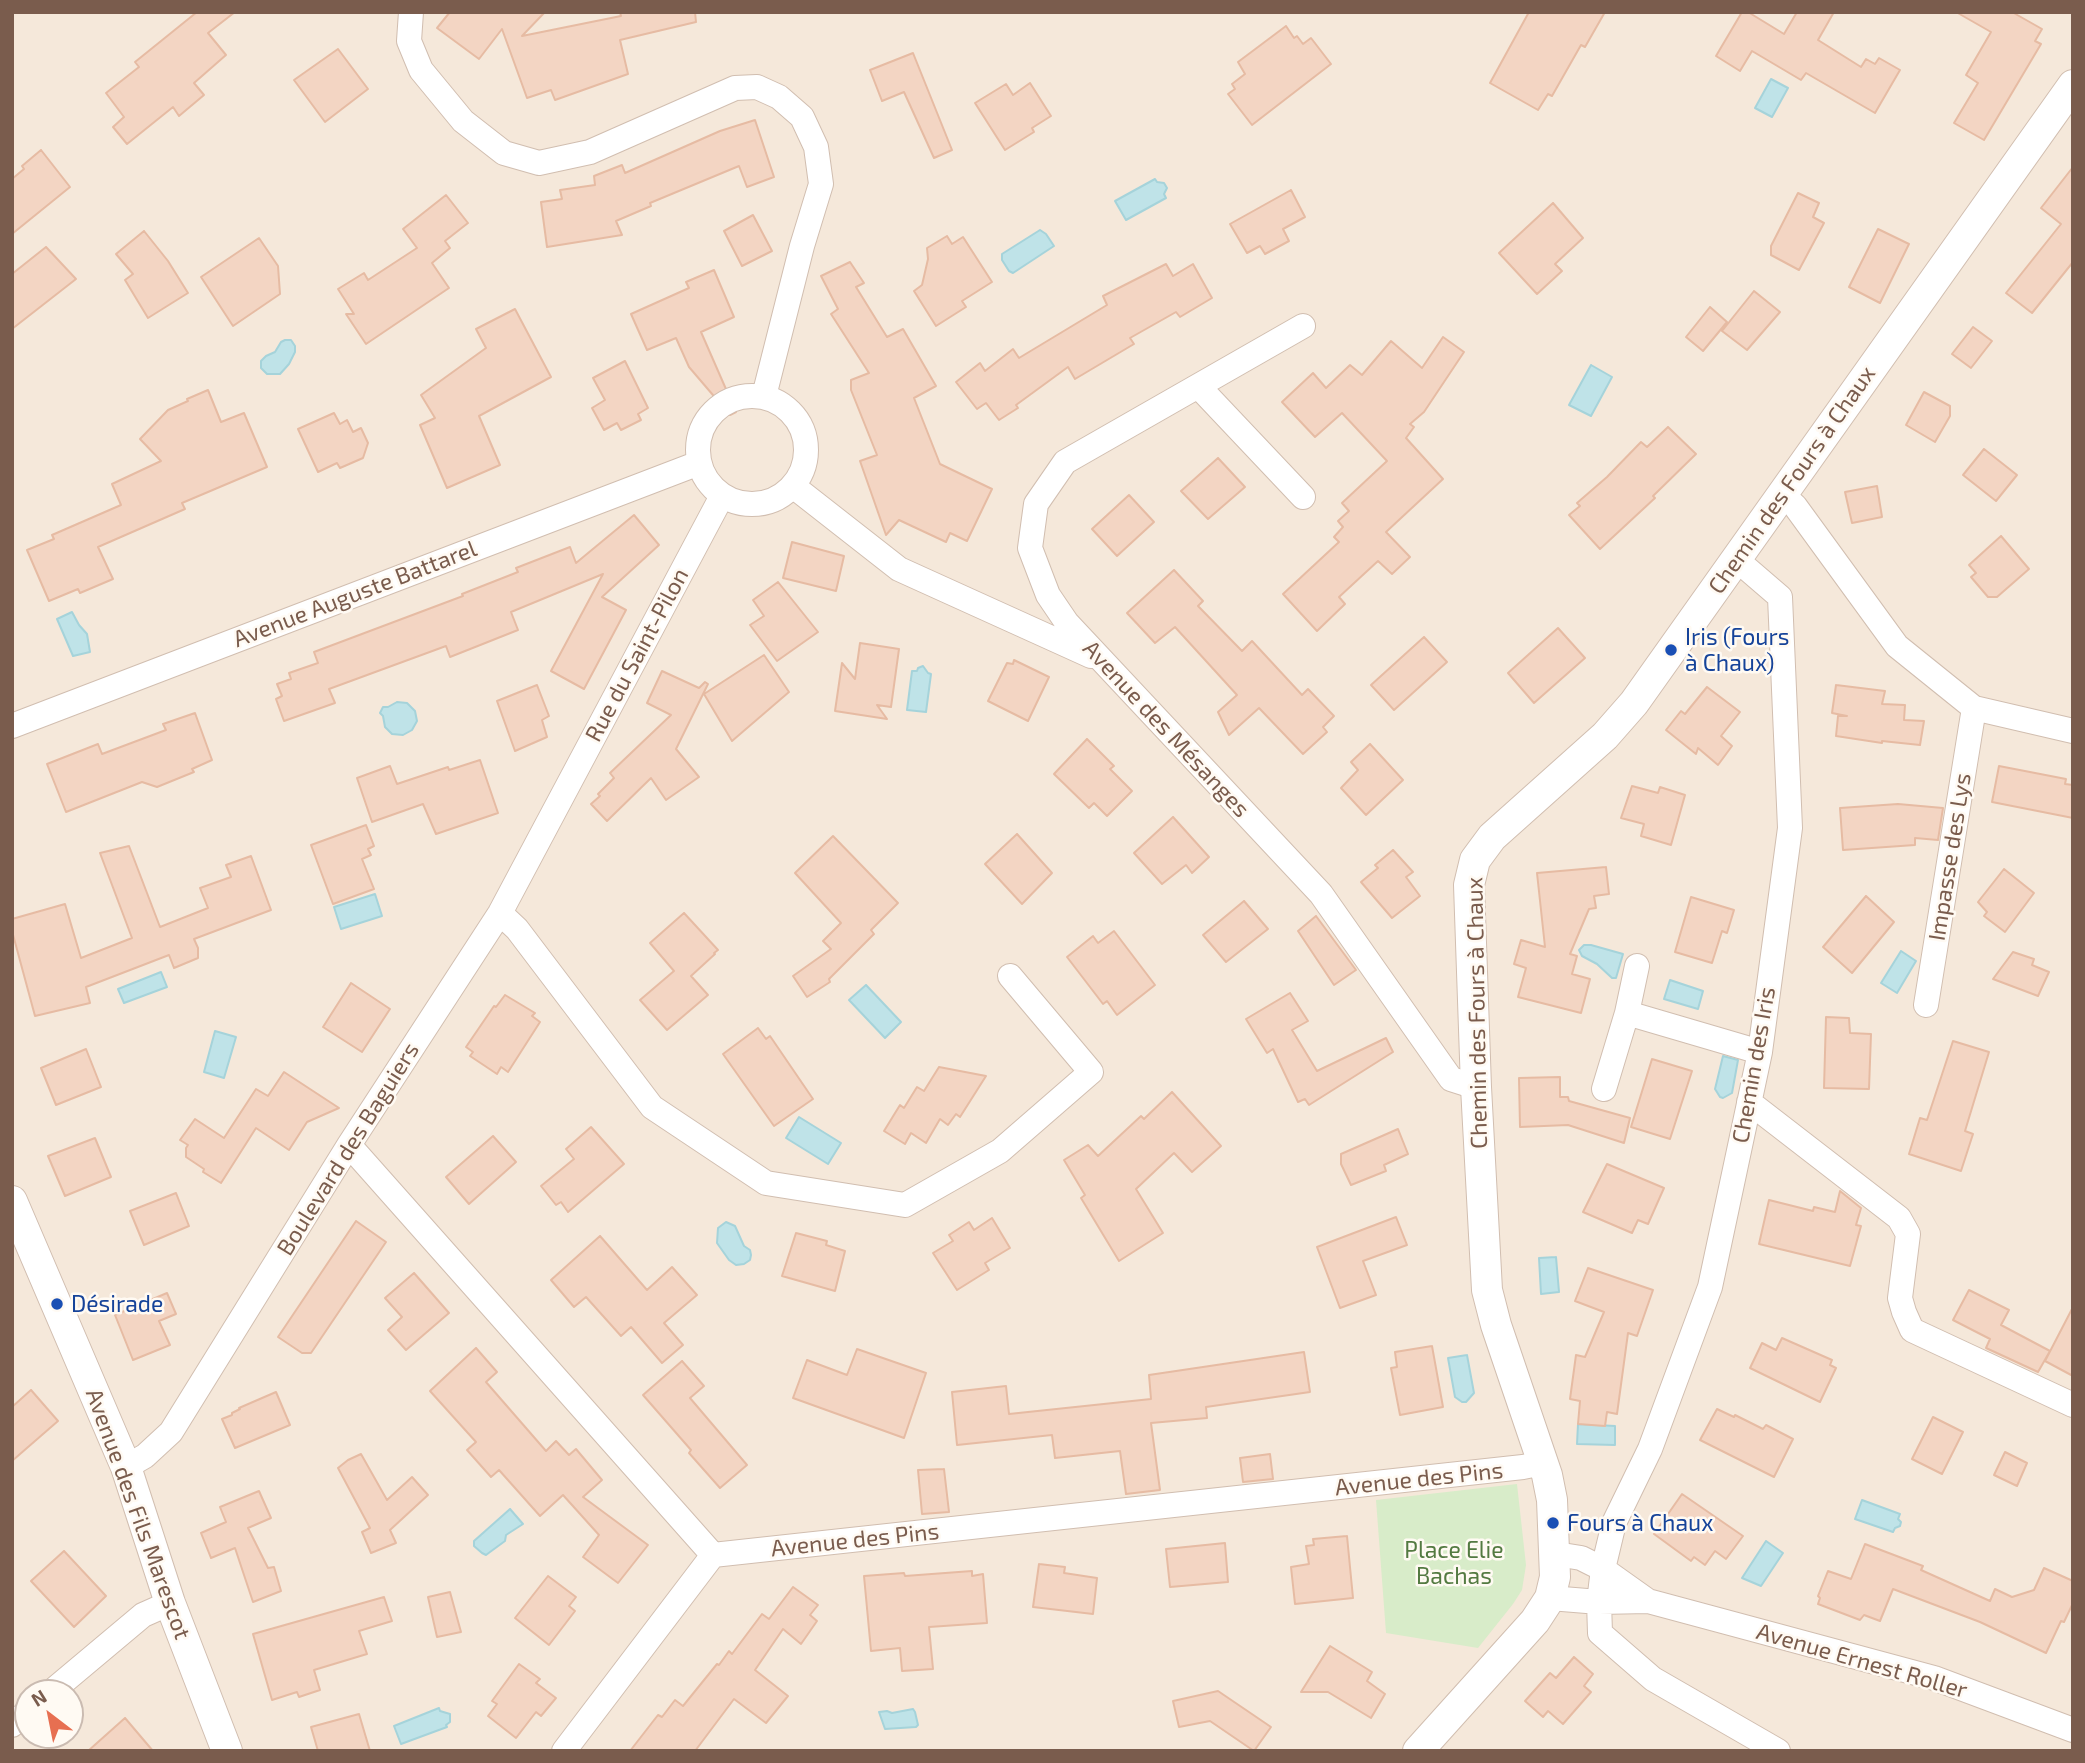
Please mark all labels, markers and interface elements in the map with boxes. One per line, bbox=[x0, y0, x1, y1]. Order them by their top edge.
street label: Chemin des Fours à Chaux bbox=[1703, 361, 1881, 599]
street label: Avenue Auguste Battarel bbox=[229, 535, 481, 653]
street label: Rue du Saint-Pilon bbox=[580, 564, 694, 746]
place label: Iris (Fours à Chaux) bbox=[1685, 623, 1789, 677]
street label: Avenue des Mésanges bbox=[1077, 635, 1255, 823]
marker: Iris (Fours à Chaux) bbox=[1663, 642, 1679, 658]
street label: Impasse des Lys bbox=[1923, 771, 1977, 943]
street label: Chemin des Fours à Chaux bbox=[1461, 877, 1493, 1149]
street label: Chemin des Iris bbox=[1727, 985, 1781, 1145]
street label: Boulevard des Baguiers bbox=[271, 1038, 425, 1260]
place label: Désirade bbox=[71, 1290, 163, 1318]
marker: Désirade bbox=[49, 1296, 65, 1312]
street label: Avenue des Fils Marescot bbox=[80, 1385, 196, 1643]
street label: Avenue des Pins bbox=[1334, 1456, 1504, 1502]
place label: Fours à Chaux bbox=[1567, 1509, 1713, 1537]
marker: Fours à Chaux bbox=[1545, 1515, 1561, 1531]
street label: Avenue des Pins bbox=[770, 1517, 940, 1563]
park label: Place Elie Bachas bbox=[1404, 1536, 1504, 1590]
street label: Avenue Ernest Roller bbox=[1753, 1618, 1971, 1704]
north arrow bbox=[14, 1679, 84, 1749]
text: N bbox=[27, 1684, 51, 1711]

